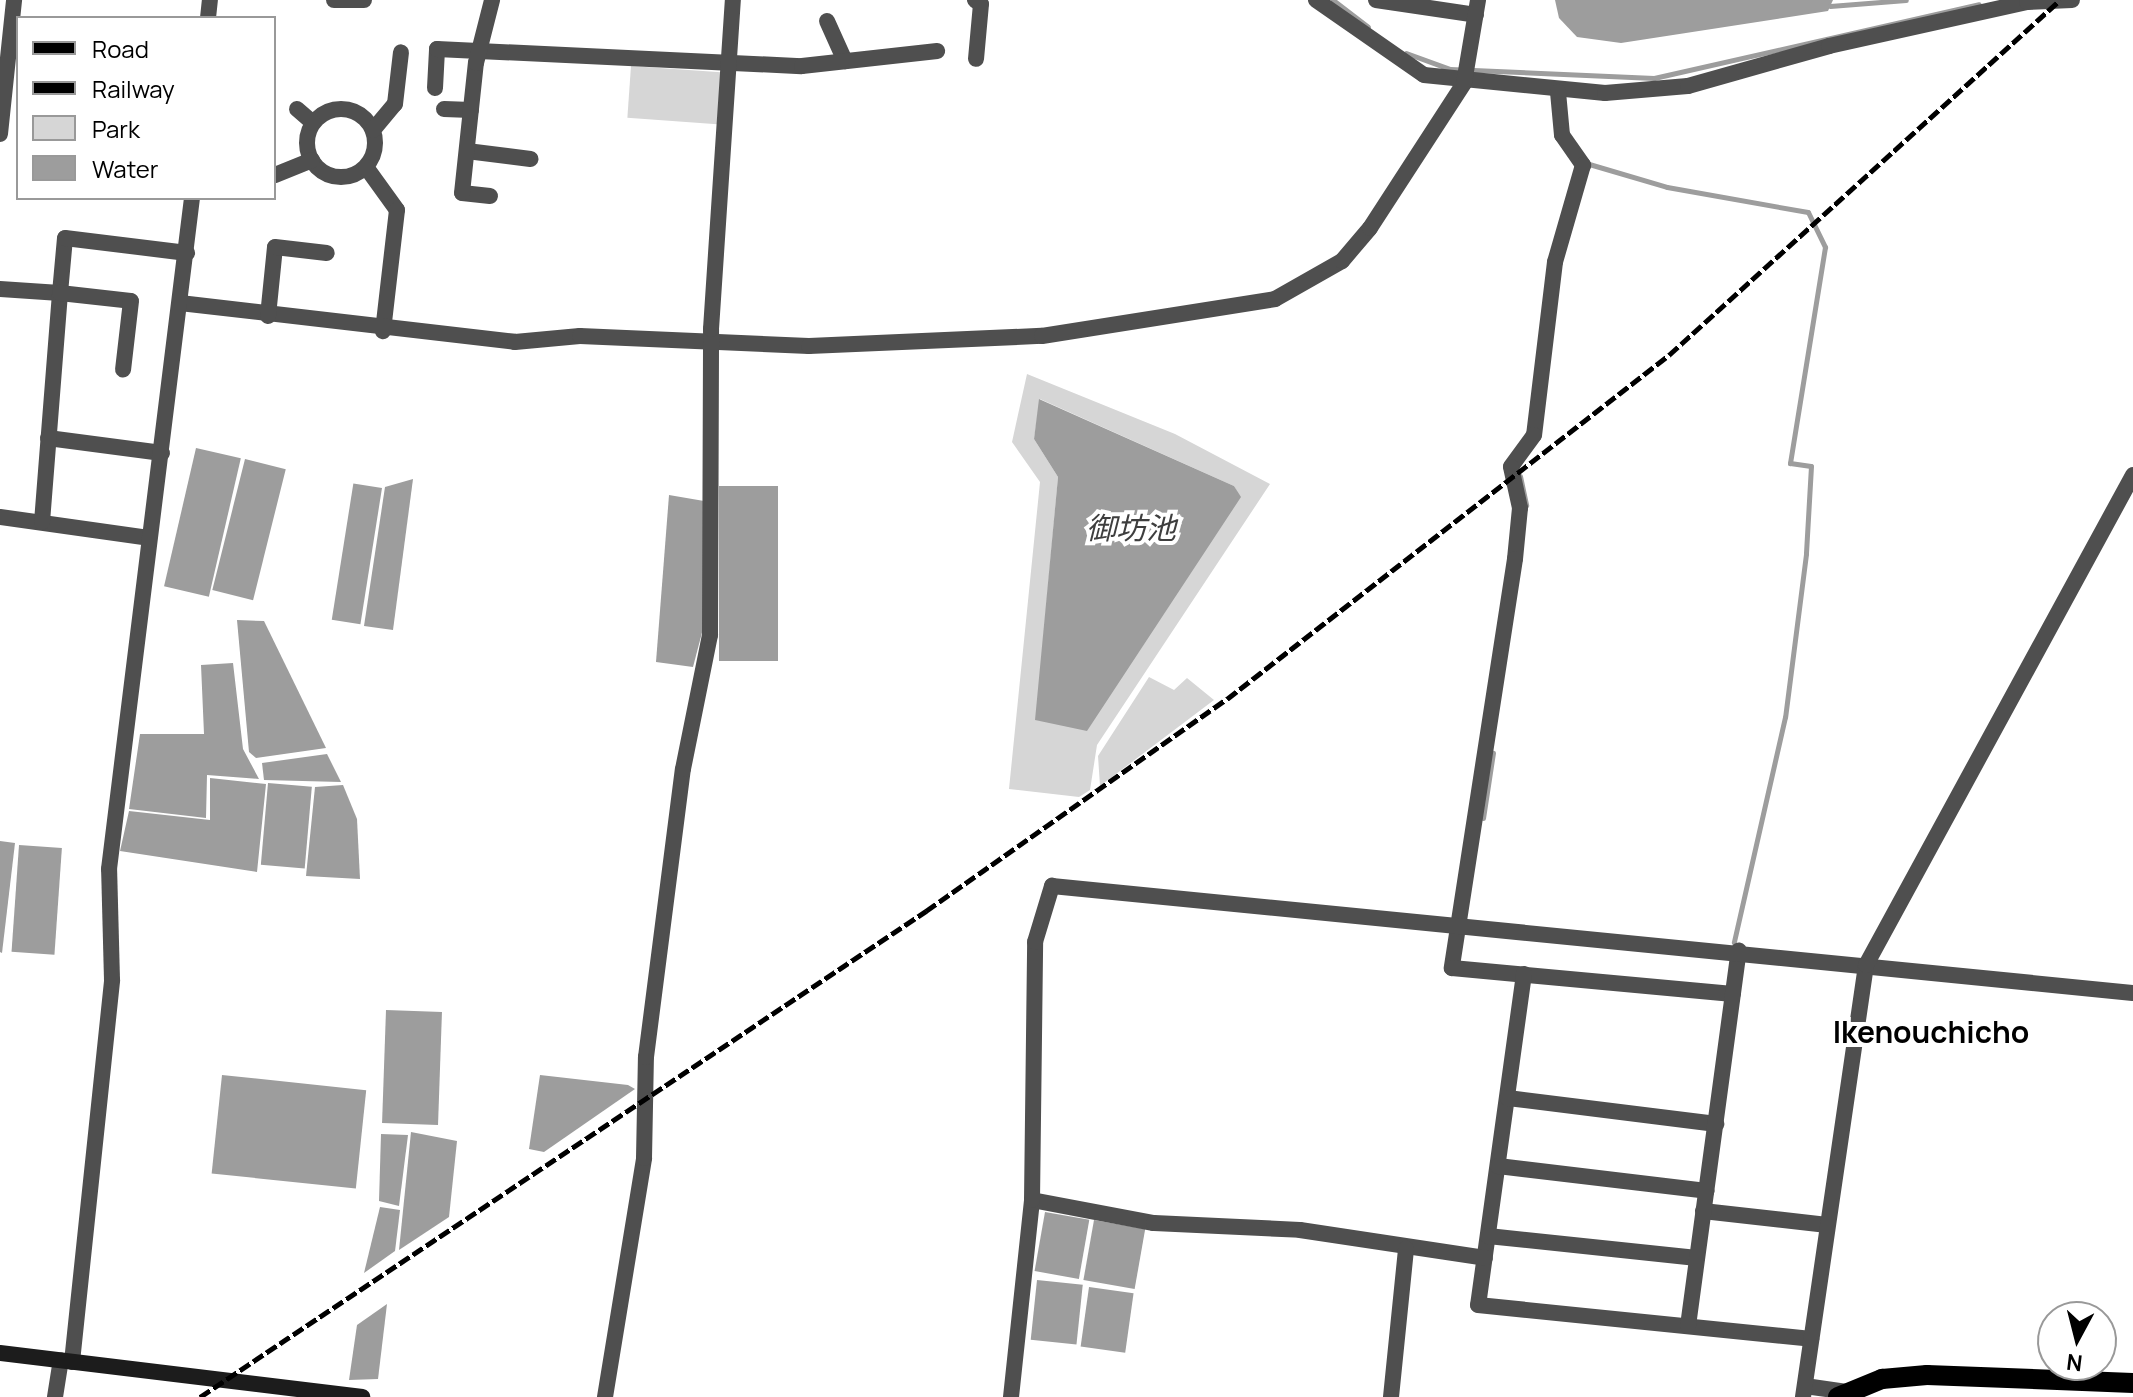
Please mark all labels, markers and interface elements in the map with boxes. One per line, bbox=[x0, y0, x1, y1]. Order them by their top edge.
legend bbox=[16, 16, 276, 200]
text: Road bbox=[92, 32, 149, 65]
text: Railway bbox=[92, 72, 175, 105]
text: Park bbox=[92, 112, 140, 145]
text: Water bbox=[92, 152, 159, 185]
water label: 御坊池 bbox=[1086, 510, 1176, 546]
district label: Ikenouchicho bbox=[1833, 1014, 2029, 1050]
north arrow bbox=[2037, 1301, 2117, 1381]
text: N bbox=[2065, 1347, 2084, 1379]

